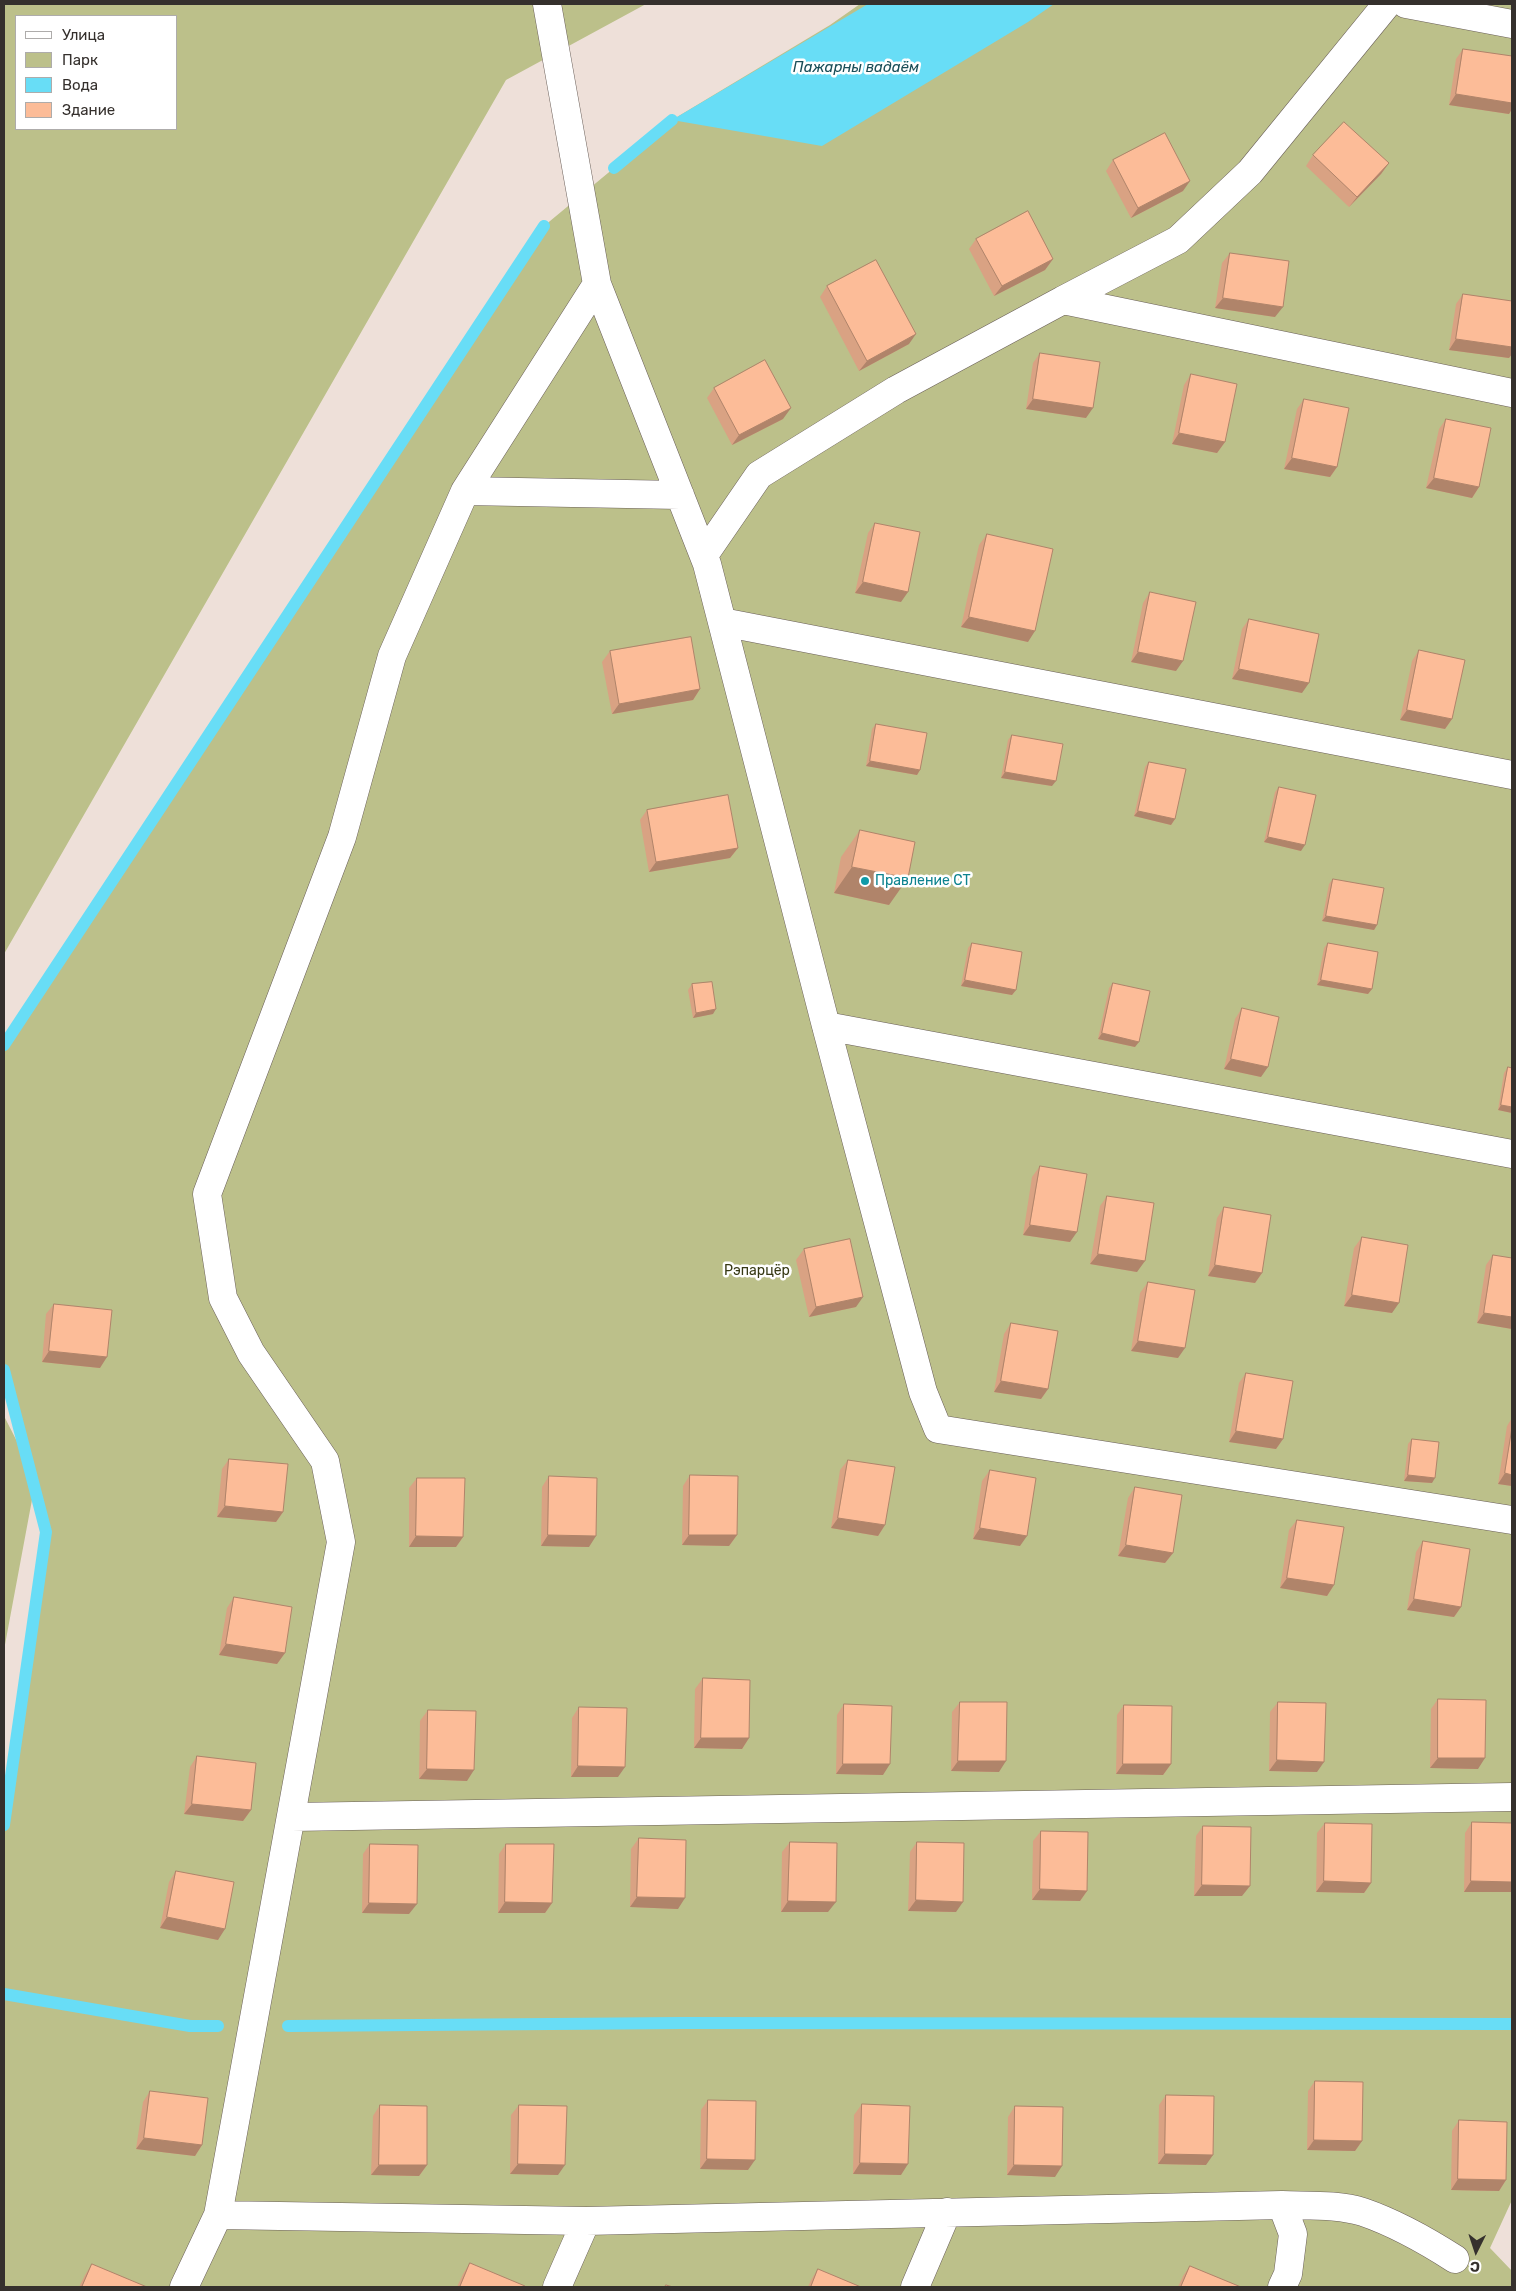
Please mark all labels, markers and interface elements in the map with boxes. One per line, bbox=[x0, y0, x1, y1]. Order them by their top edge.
legend bbox=[15, 15, 178, 130]
text: Улица bbox=[62, 26, 105, 44]
text: Парк bbox=[62, 51, 98, 69]
water label: Пажарны вадаём bbox=[793, 59, 919, 77]
text: Вода bbox=[62, 76, 98, 94]
text: Здание bbox=[62, 101, 115, 119]
place label: Правление СТ bbox=[875, 873, 971, 889]
marker: Правление СТ bbox=[859, 875, 871, 887]
park label: Рэпарцёр bbox=[724, 1263, 790, 1279]
north arrow bbox=[1451, 2226, 1501, 2276]
text: С bbox=[1469, 2258, 1480, 2275]

